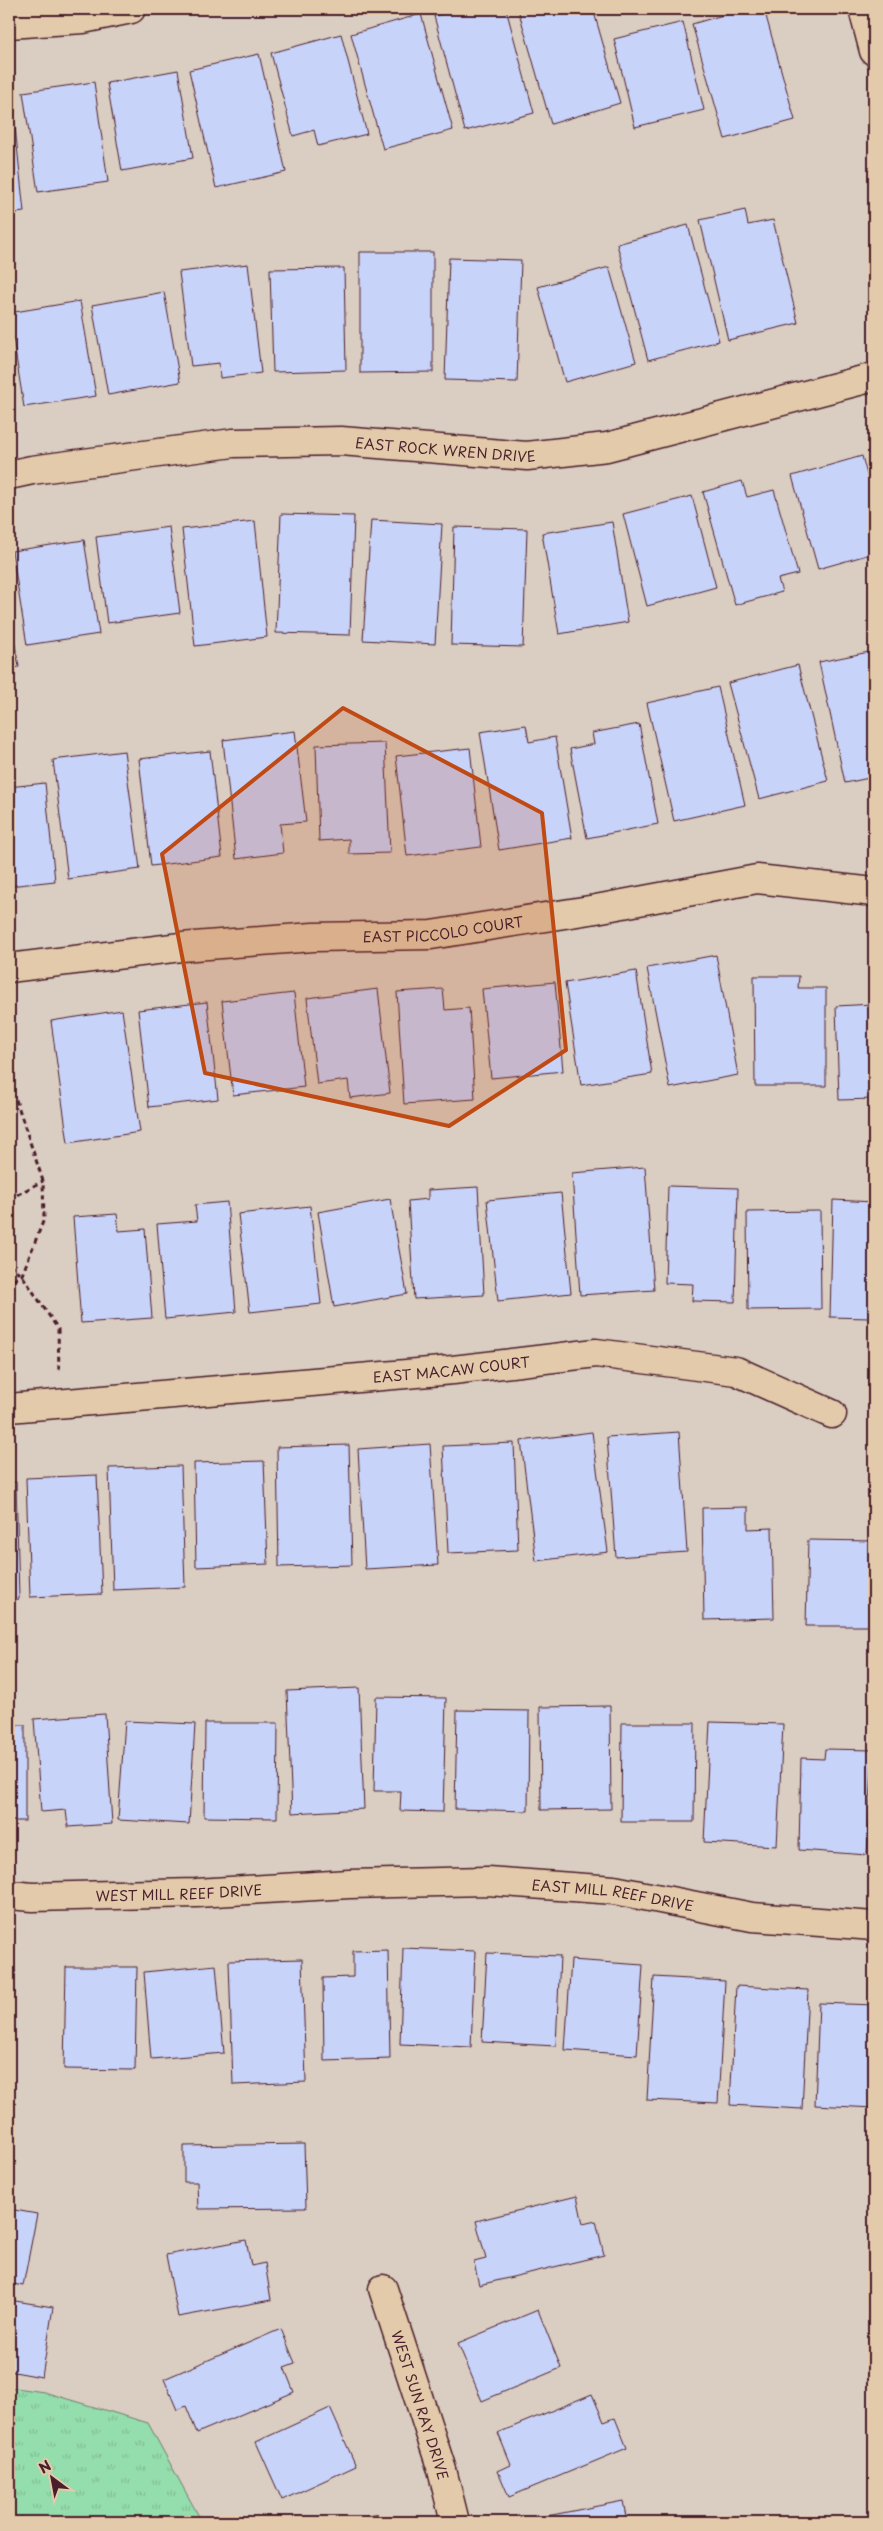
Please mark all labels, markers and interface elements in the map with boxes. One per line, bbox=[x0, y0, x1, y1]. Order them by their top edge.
street label: EAST ROCK WREN DRIVE bbox=[354, 432, 537, 466]
street label: EAST PICCOLO COURT bbox=[362, 910, 525, 947]
street label: EAST MACAW COURT bbox=[372, 1350, 531, 1387]
street label: EAST MILL REEF DRIVE bbox=[531, 1874, 696, 1916]
street label: WEST MILL REEF DRIVE bbox=[95, 1879, 263, 1906]
street label: WEST SUN RAY DRIVE bbox=[387, 2328, 455, 2482]
north arrow bbox=[28, 2454, 78, 2504]
text: N bbox=[35, 2455, 55, 2478]

